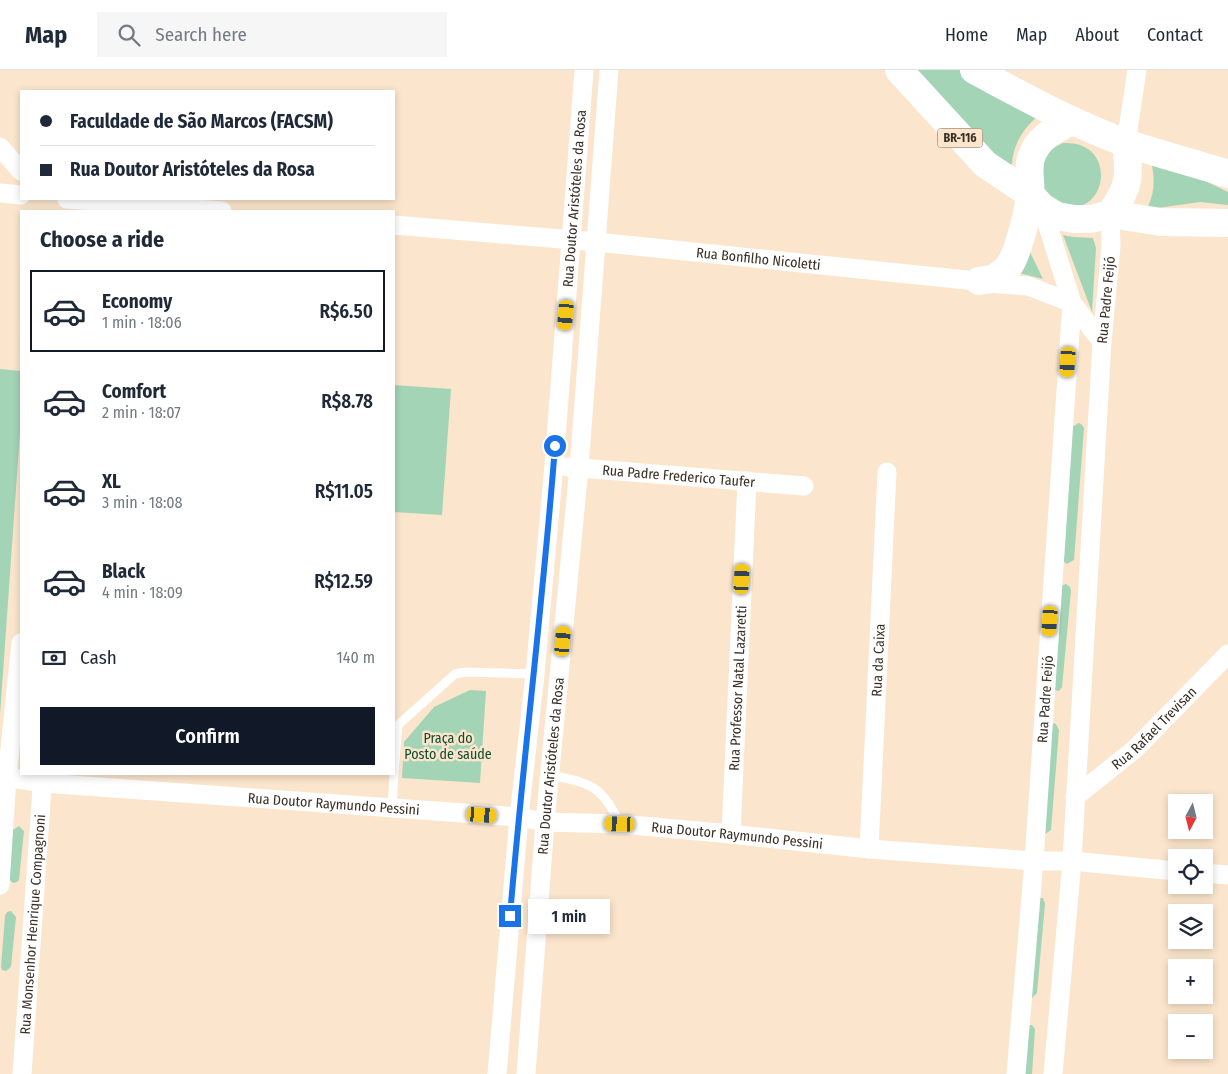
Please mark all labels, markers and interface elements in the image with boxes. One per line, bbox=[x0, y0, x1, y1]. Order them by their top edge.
search box bbox=[97, 12, 447, 57]
text: Map bbox=[25, 21, 67, 49]
icon: search bbox=[115, 21, 143, 49]
text: Search here bbox=[155, 23, 247, 46]
text: Home bbox=[945, 24, 988, 46]
text: Map bbox=[1016, 24, 1047, 46]
text: About bbox=[1075, 24, 1119, 46]
text: Contact bbox=[1147, 24, 1203, 46]
street label: Rua Doutor Aristóteles da Rosa bbox=[559, 109, 589, 288]
text: Faculdade de São Marcos (FACSM) bbox=[70, 110, 333, 133]
road number: BR-116 bbox=[938, 128, 982, 148]
text: Rua Doutor Aristóteles da Rosa bbox=[70, 158, 315, 181]
text: Choose a ride bbox=[40, 226, 164, 253]
street label: Rua Bonfilho Nicoletti bbox=[695, 244, 822, 273]
street label: Rua Padre Feijó bbox=[1093, 255, 1119, 344]
icon: car bbox=[42, 289, 87, 334]
text: Economy bbox=[102, 290, 172, 313]
car bbox=[557, 299, 574, 331]
text: R$6.50 bbox=[319, 300, 373, 323]
text: 1 min · 18:06 bbox=[102, 313, 182, 332]
car bbox=[1059, 347, 1076, 377]
icon: car bbox=[42, 379, 87, 424]
text: Comfort bbox=[102, 380, 166, 403]
text: R$8.78 bbox=[321, 390, 373, 413]
text: 2 min · 18:07 bbox=[102, 403, 181, 422]
route start bbox=[544, 435, 566, 457]
street label: Rua Padre Frederico Taufer bbox=[602, 461, 756, 491]
icon: car bbox=[42, 469, 87, 514]
text: XL bbox=[102, 470, 121, 493]
text: R$11.05 bbox=[315, 480, 373, 503]
text: 3 min · 18:08 bbox=[102, 493, 183, 512]
icon: car bbox=[42, 559, 87, 604]
text: Black bbox=[102, 560, 145, 583]
car bbox=[733, 564, 750, 594]
text: R$12.59 bbox=[314, 570, 373, 593]
text: 4 min · 18:09 bbox=[102, 583, 183, 602]
street label: Rua Professor Natal Lazaretti bbox=[725, 605, 750, 771]
car bbox=[1041, 606, 1058, 636]
street label: Rua da Caixa bbox=[868, 623, 888, 697]
car bbox=[554, 625, 571, 657]
icon: cash bbox=[40, 644, 68, 672]
text: Cash bbox=[80, 646, 117, 669]
text: 140 m bbox=[337, 648, 375, 667]
street label: Rua Padre Feijó bbox=[1034, 655, 1056, 744]
street label: Rua Doutor Aristóteles da Rosa bbox=[534, 677, 567, 855]
street label: Rua Rafael Trevisan bbox=[1108, 683, 1200, 773]
button: Confirm bbox=[40, 707, 375, 765]
park label: Praça do Posto de saúde bbox=[404, 730, 492, 763]
street label: Rua Doutor Raymundo Pessini bbox=[247, 789, 420, 818]
north arrow bbox=[1168, 794, 1212, 839]
map controls bbox=[1168, 794, 1213, 1059]
car bbox=[466, 806, 497, 824]
street label: Rua Monsenhor Henrique Compagnoni bbox=[16, 814, 49, 1035]
car bbox=[604, 816, 635, 832]
street label: Rua Doutor Raymundo Pessini bbox=[651, 818, 824, 852]
button: locate bbox=[1168, 849, 1213, 894]
callout: 1 min bbox=[528, 898, 610, 934]
button: layers bbox=[1168, 904, 1213, 949]
route end bbox=[499, 905, 521, 927]
text: 1 min bbox=[552, 907, 586, 926]
button: + bbox=[1168, 959, 1213, 1004]
button: − bbox=[1168, 1014, 1213, 1059]

